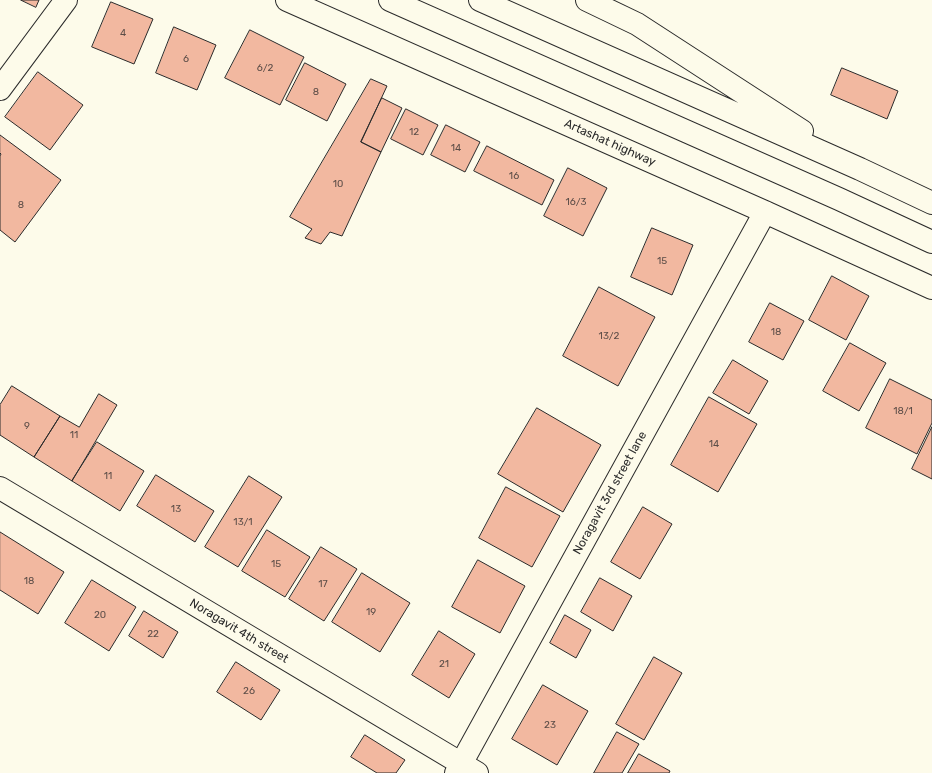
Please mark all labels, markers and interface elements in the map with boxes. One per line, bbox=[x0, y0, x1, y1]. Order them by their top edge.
house number: 4 bbox=[120, 27, 126, 39]
house number: 6 bbox=[183, 53, 189, 65]
house number: 6/2 bbox=[257, 62, 273, 74]
house number: 8 bbox=[313, 86, 319, 98]
street label: Artashat highway bbox=[562, 116, 658, 170]
house number: 12 bbox=[409, 126, 419, 138]
house number: 14 bbox=[451, 142, 461, 154]
house number: 16 bbox=[509, 170, 519, 182]
house number: 10 bbox=[333, 178, 343, 190]
house number: 16/3 bbox=[565, 196, 587, 208]
house number: 8 bbox=[18, 199, 24, 211]
house number: 15 bbox=[657, 255, 667, 267]
house number: 18 bbox=[771, 326, 781, 338]
house number: 13/2 bbox=[599, 330, 619, 342]
house number: 18/1 bbox=[893, 405, 913, 417]
house number: 9 bbox=[24, 420, 30, 432]
house number: 11 bbox=[70, 429, 78, 441]
street label: Noragavit 3rd street lane bbox=[570, 429, 650, 557]
house number: 14 bbox=[709, 438, 719, 450]
house number: 11 bbox=[104, 470, 112, 482]
house number: 13 bbox=[171, 503, 181, 515]
house number: 13/1 bbox=[233, 516, 253, 528]
house number: 15 bbox=[271, 558, 281, 570]
house number: 18 bbox=[24, 575, 34, 587]
house number: 17 bbox=[318, 578, 328, 590]
street label: Noragavit 4th street bbox=[187, 596, 291, 666]
house number: 19 bbox=[366, 606, 376, 618]
house number: 20 bbox=[94, 609, 106, 621]
house number: 22 bbox=[147, 628, 159, 640]
house number: 21 bbox=[439, 658, 449, 670]
house number: 26 bbox=[243, 685, 255, 697]
house number: 23 bbox=[544, 719, 556, 731]

